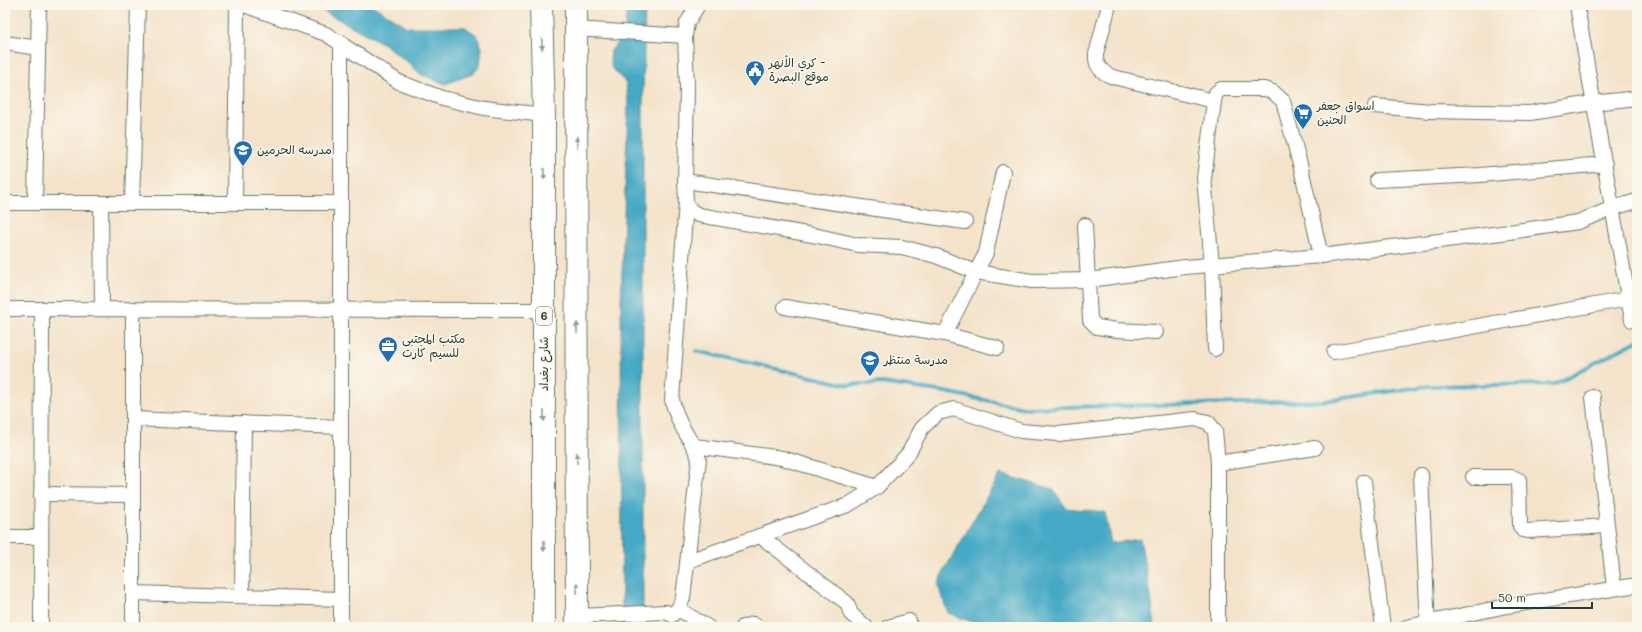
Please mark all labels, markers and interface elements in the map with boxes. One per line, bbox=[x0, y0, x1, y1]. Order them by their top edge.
one-way arrow bbox=[539, 38, 545, 51]
place label: كري الأنهر - موقع البصرة bbox=[768, 54, 829, 86]
public building icon: كري الأنهر - موقع البصرة bbox=[744, 59, 766, 87]
place label: اسواق جعفر الحنين bbox=[1316, 97, 1374, 127]
supermarket icon: اسواق جعفر الحنين bbox=[1292, 102, 1314, 130]
one-way arrow bbox=[573, 136, 580, 148]
school or university icon: مدرسه الحرمين bbox=[232, 139, 254, 167]
place label: مدرسه الحرمين bbox=[257, 141, 332, 157]
one-way arrow bbox=[541, 168, 547, 181]
road number: 6 bbox=[536, 307, 552, 325]
one-way arrow bbox=[574, 321, 580, 334]
place label: مكتب المجتبى للسيم كارت bbox=[402, 330, 465, 362]
office icon: مكتب المجتبى للسيم كارت bbox=[377, 335, 399, 363]
street label: شارع بغداد bbox=[535, 337, 553, 391]
school or university icon: مدرسة منتظر bbox=[859, 349, 881, 377]
place label: مدرسة منتظر bbox=[883, 351, 948, 367]
one-way arrow bbox=[541, 410, 547, 423]
one-way arrow bbox=[574, 451, 580, 464]
one-way arrow bbox=[541, 540, 547, 553]
one-way arrow bbox=[574, 581, 580, 594]
scale bar bbox=[1492, 584, 1592, 610]
text: 50 m bbox=[1498, 589, 1526, 605]

